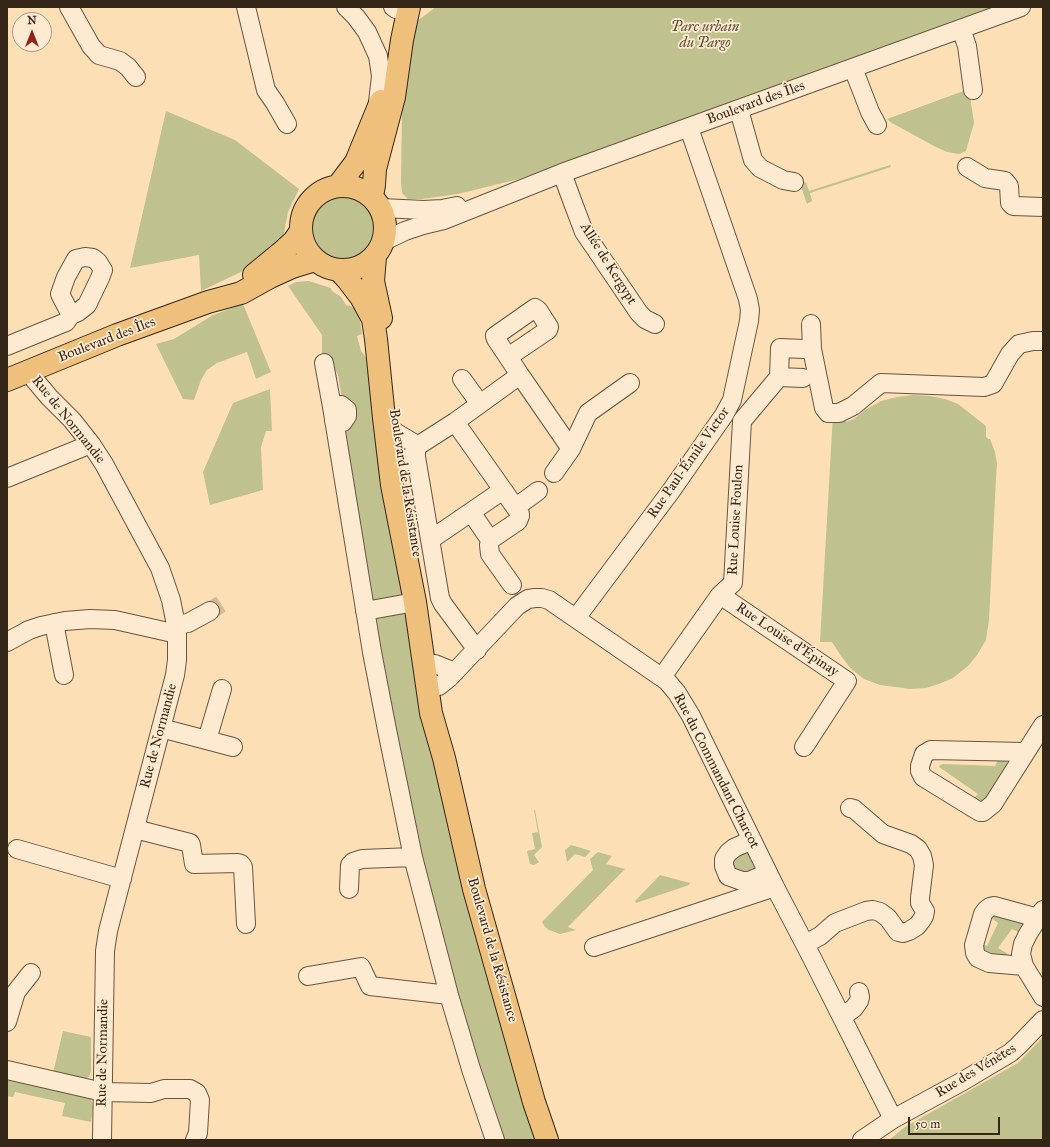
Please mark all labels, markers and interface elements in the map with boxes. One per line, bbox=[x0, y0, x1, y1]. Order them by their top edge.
north arrow bbox=[12, 12, 52, 52]
text: N bbox=[27, 14, 37, 27]
park label: Parc urbain du Pargo bbox=[671, 20, 739, 52]
street label: Boulevard des Îles bbox=[705, 78, 807, 128]
street label: Allée de Kergypt bbox=[576, 220, 640, 308]
street label: Boulevard des Îles bbox=[56, 314, 158, 366]
street label: Rue de Normandie bbox=[28, 373, 108, 467]
street label: Rue Paul-Émile Victor bbox=[644, 404, 734, 522]
street label: Boulevard de la Résistance bbox=[385, 408, 425, 558]
street label: Rue Louise Foulon bbox=[725, 464, 747, 576]
street label: Rue Louise d'Épinay bbox=[733, 599, 841, 681]
street label: Rue de Normandie bbox=[137, 682, 181, 790]
street label: Rue du Commandant Charcot bbox=[669, 691, 763, 851]
street label: Boulevard de la Résistance bbox=[463, 876, 521, 1024]
street label: Rue de Normandie bbox=[94, 999, 112, 1107]
street label: Rue des Vénètes bbox=[933, 1040, 1019, 1102]
scale bar bbox=[910, 1109, 1002, 1135]
text: 50 m bbox=[915, 1117, 940, 1131]

